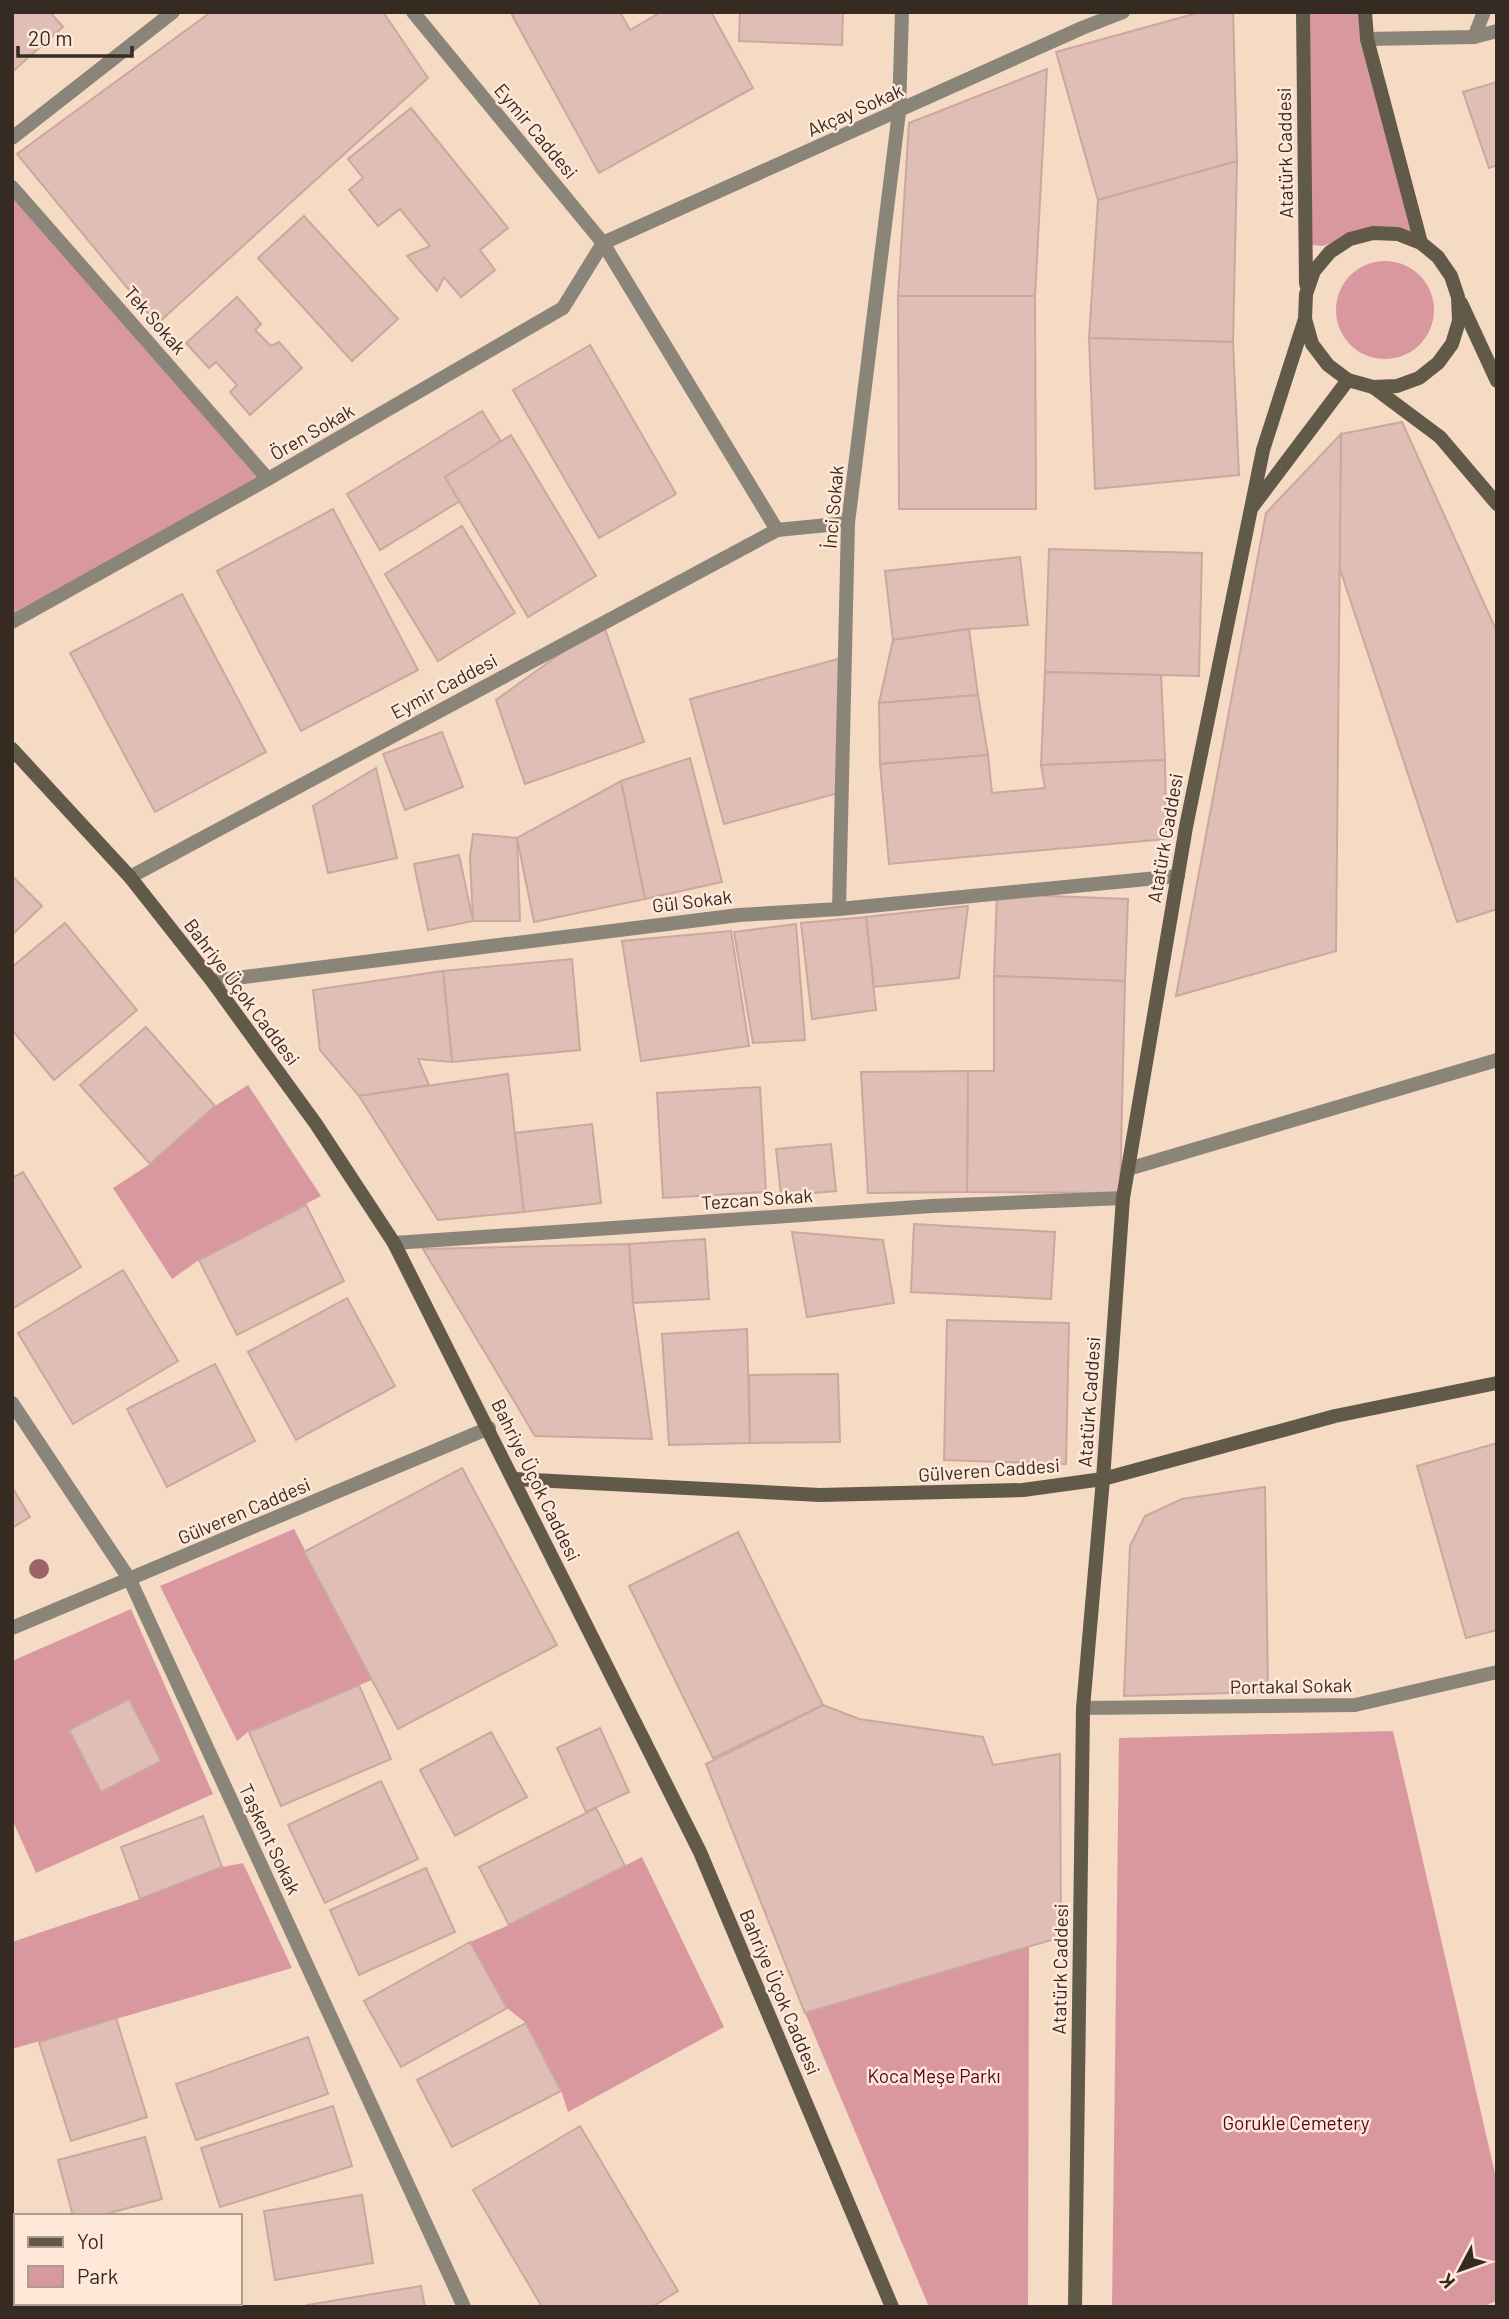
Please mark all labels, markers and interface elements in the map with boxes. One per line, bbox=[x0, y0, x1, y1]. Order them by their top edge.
scale bar bbox=[18, 14, 131, 58]
text: 20 m bbox=[28, 25, 73, 50]
street label: Eymir Caddesi bbox=[490, 78, 583, 183]
street label: Akçay Sokak bbox=[803, 78, 906, 141]
street label: Atatürk Caddesi bbox=[1272, 87, 1297, 219]
street label: Tek Sokak bbox=[119, 281, 191, 359]
street label: Ören Sokak bbox=[266, 398, 358, 465]
street label: İnci Sokak bbox=[817, 464, 848, 550]
street label: Eymir Caddesi bbox=[387, 648, 501, 723]
street label: Atatürk Caddesi bbox=[1142, 771, 1187, 904]
street label: Gül Sokak bbox=[651, 884, 733, 917]
street label: Bahriye Üçok Caddesi bbox=[180, 914, 305, 1069]
street label: Tezcan Sokak bbox=[700, 1183, 813, 1214]
street label: Atatürk Caddesi bbox=[1072, 1336, 1105, 1468]
street label: Bahriye Üçok Caddesi bbox=[487, 1395, 586, 1565]
street label: Gülveren Caddesi bbox=[917, 1453, 1061, 1486]
street label: Gülveren Caddesi bbox=[174, 1472, 314, 1549]
street label: Portakal Sokak bbox=[1230, 1673, 1352, 1698]
street label: Taşkent Sokak bbox=[235, 1780, 306, 1898]
street label: Atatürk Caddesi bbox=[1047, 1903, 1072, 2035]
street label: Bahriye Üçok Caddesi bbox=[735, 1906, 826, 2078]
park label: Koca Meşe Parkı bbox=[867, 2064, 1001, 2087]
park label: Gorukle Cemetery bbox=[1222, 2111, 1370, 2134]
legend bbox=[14, 2214, 242, 2305]
text: Yol bbox=[77, 2228, 104, 2253]
north arrow bbox=[1425, 2235, 1495, 2305]
text: Park bbox=[77, 2263, 118, 2288]
text: K bbox=[1434, 2269, 1459, 2294]

